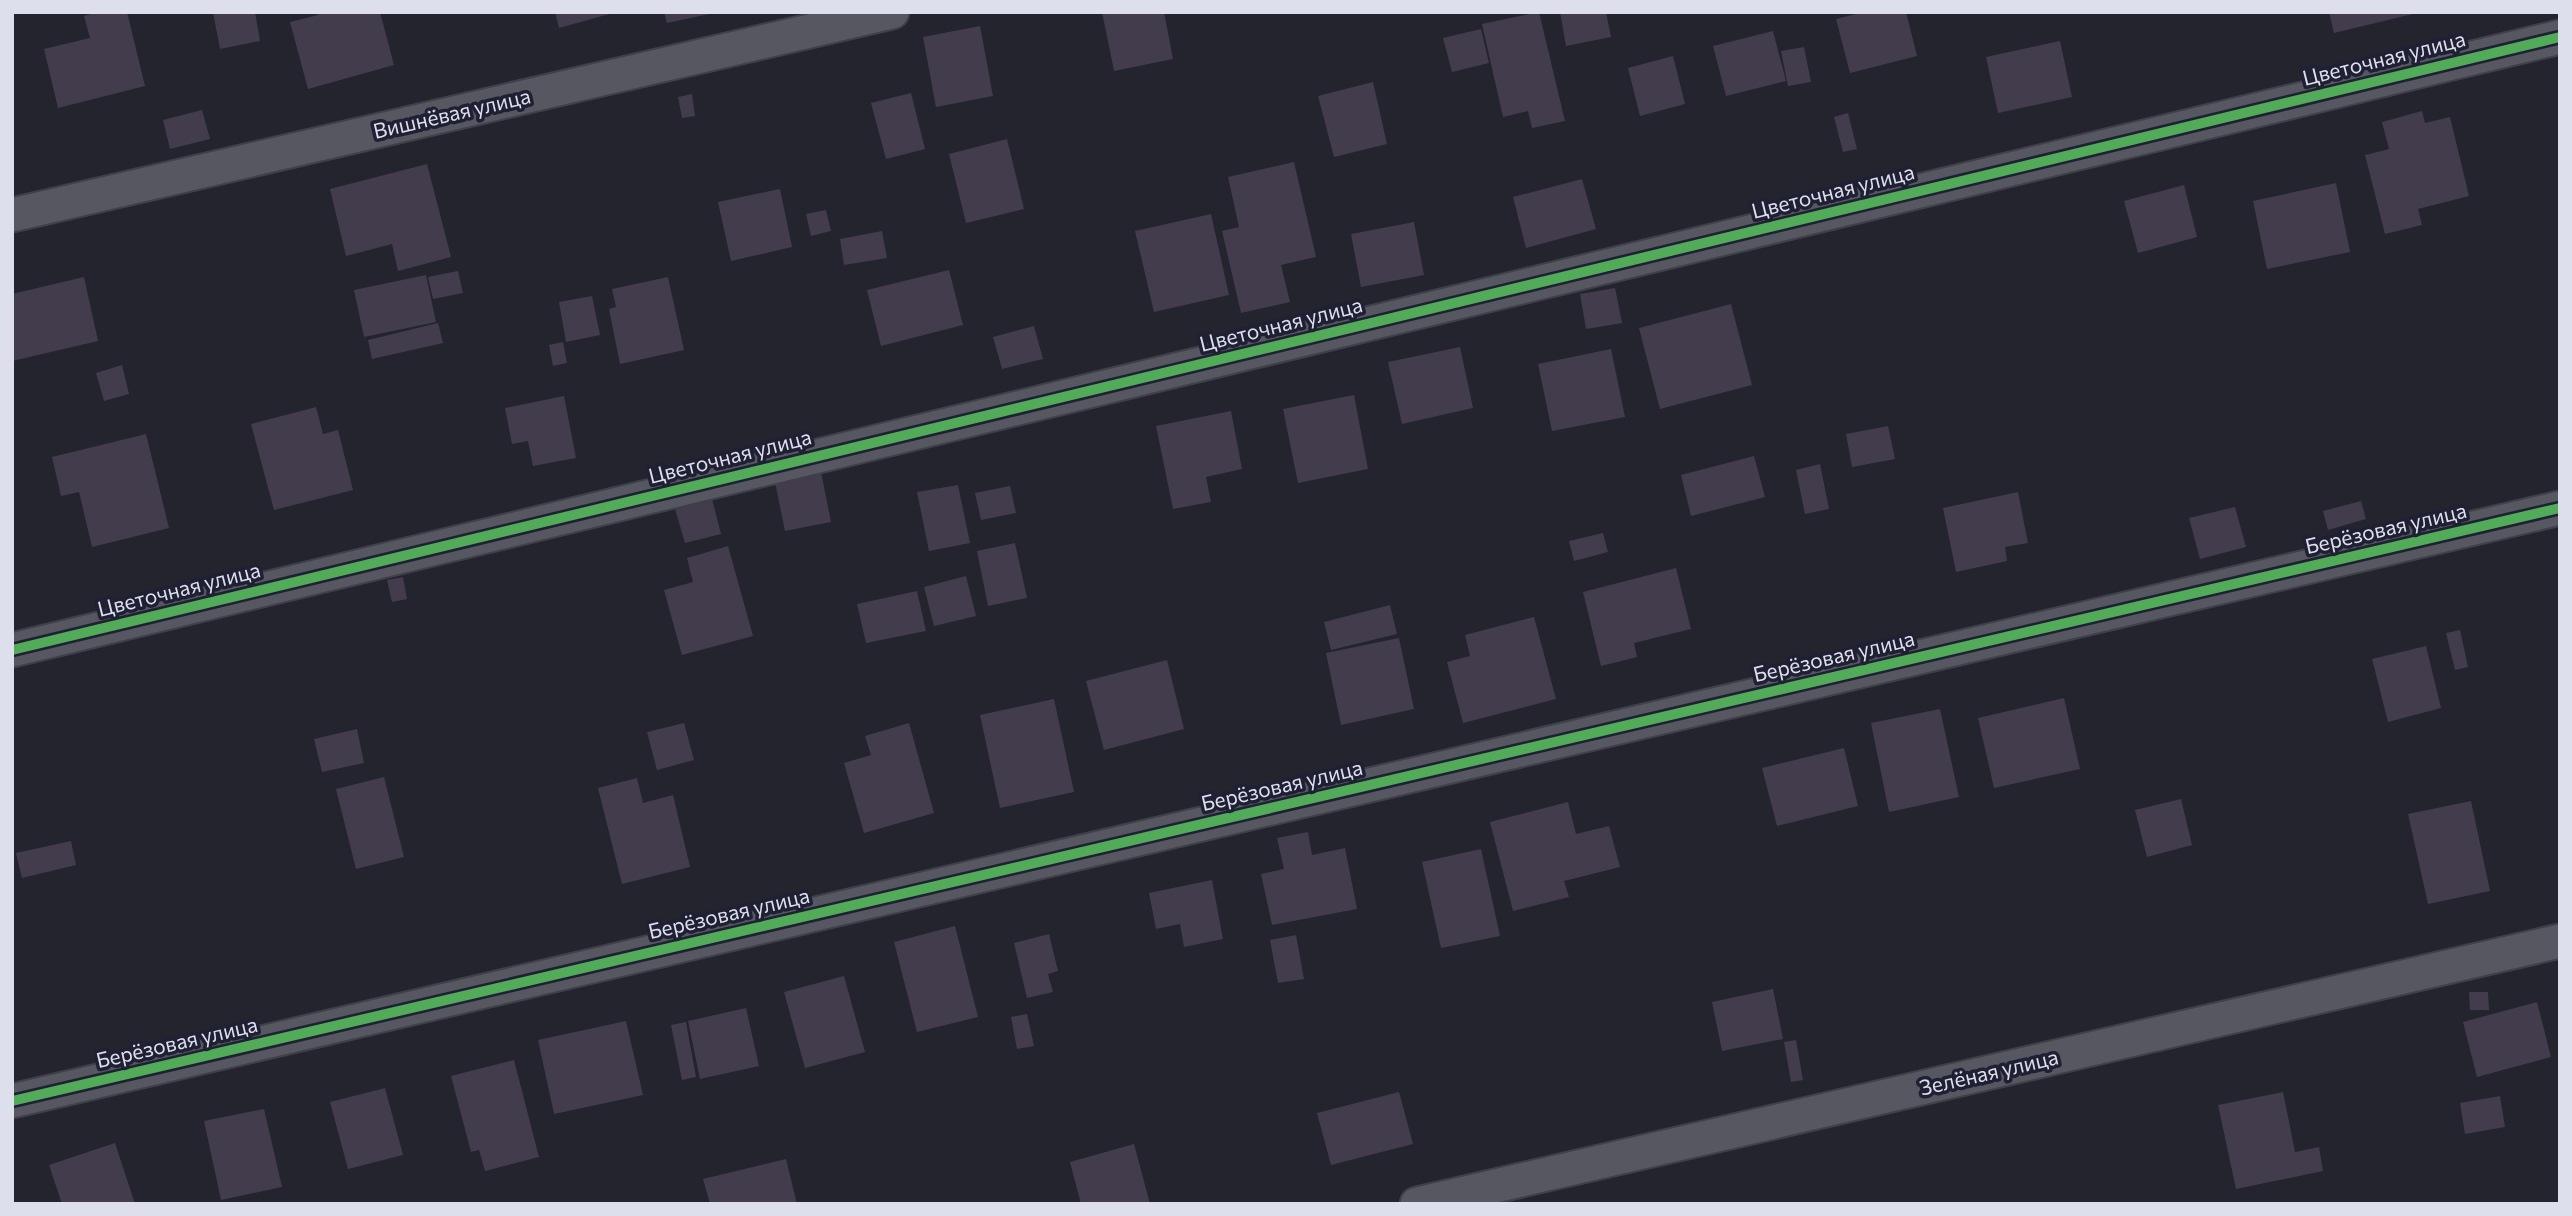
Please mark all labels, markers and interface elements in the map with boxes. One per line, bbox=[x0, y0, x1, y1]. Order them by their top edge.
street label: Цветочная улица bbox=[2300, 25, 2468, 90]
street label: Вишнёвая улица bbox=[371, 82, 533, 143]
street label: Цветочная улица bbox=[1749, 158, 1917, 223]
street label: Цветочная улица bbox=[1197, 291, 1365, 356]
street label: Цветочная улица bbox=[646, 423, 814, 488]
street label: Берёзовая улица bbox=[2303, 497, 2469, 558]
street label: Цветочная улица bbox=[95, 556, 263, 621]
street label: Берёзовая улица bbox=[1751, 625, 1917, 686]
street label: Берёзовая улица bbox=[1199, 754, 1365, 815]
street label: Берёзовая улица bbox=[646, 882, 812, 943]
street label: Берёзовая улица bbox=[94, 1011, 260, 1072]
street label: Зелёная улица bbox=[1917, 1043, 2060, 1100]

